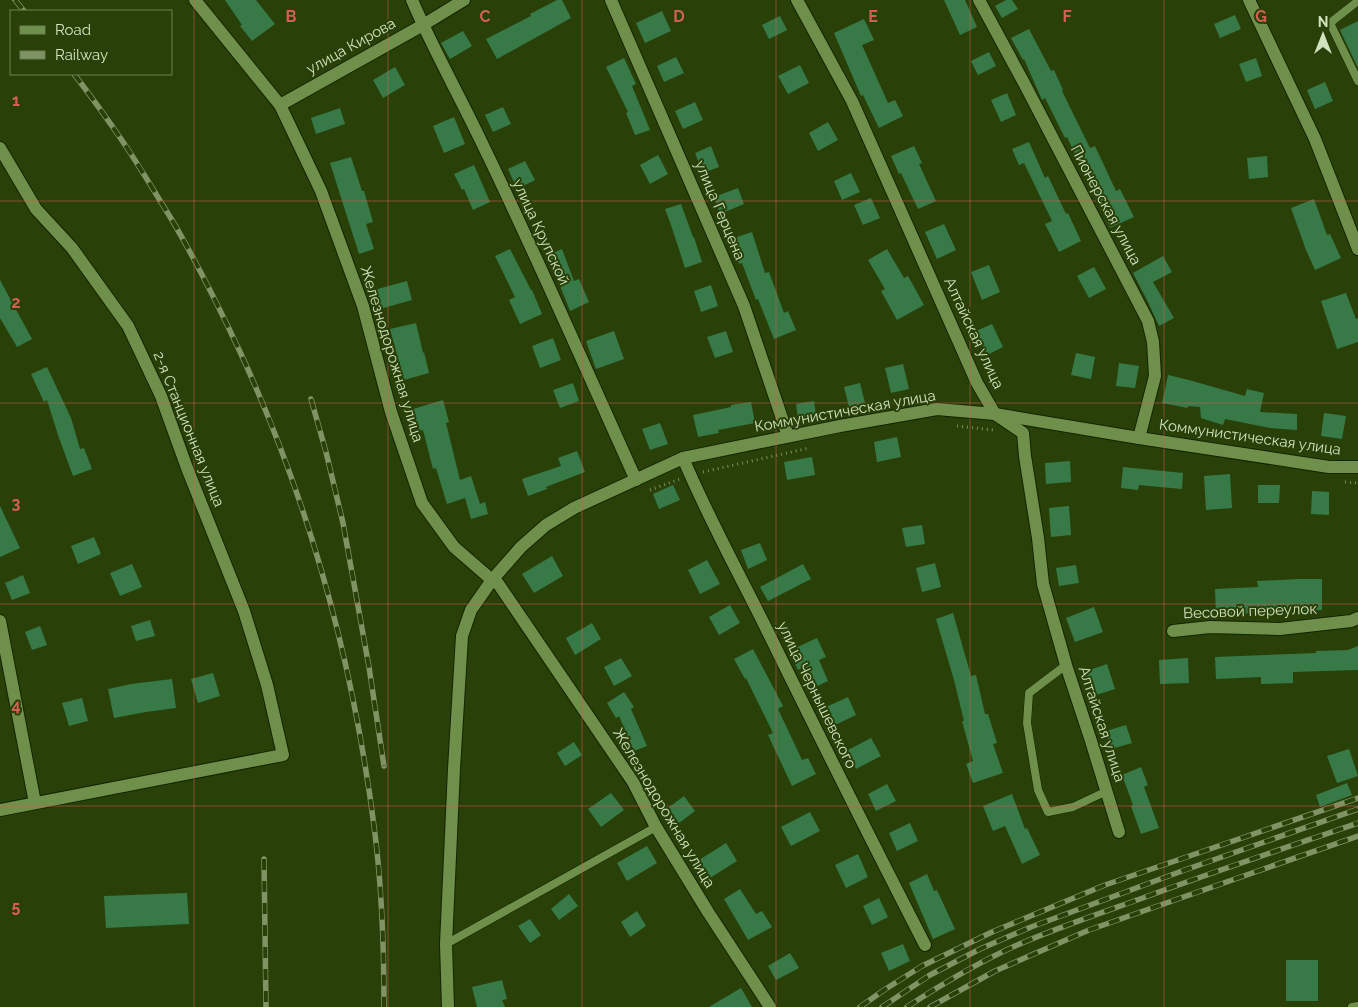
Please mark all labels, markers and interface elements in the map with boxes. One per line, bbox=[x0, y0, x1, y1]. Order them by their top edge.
text: B bbox=[286, 7, 297, 26]
text: C bbox=[480, 7, 491, 26]
text: D bbox=[673, 7, 685, 26]
text: E bbox=[868, 7, 878, 26]
text: F bbox=[1062, 7, 1072, 26]
text: G bbox=[1255, 7, 1267, 26]
legend bbox=[10, 10, 172, 75]
north arrow bbox=[1298, 10, 1348, 60]
street label: улица Кирова bbox=[303, 14, 399, 78]
text: N bbox=[1318, 14, 1328, 30]
text: Road bbox=[55, 21, 91, 39]
text: Railway bbox=[55, 46, 108, 64]
text: 1 bbox=[12, 91, 20, 110]
street label: Пионерская улица bbox=[1067, 142, 1145, 268]
street label: улица Герцена bbox=[691, 157, 749, 263]
street label: улица Крупской bbox=[509, 176, 573, 288]
street label: Железнодорожная улица bbox=[357, 264, 427, 444]
street label: Алтайская улица bbox=[940, 275, 1008, 391]
text: 2 bbox=[11, 293, 21, 312]
street label: 2-я Станционная улица bbox=[150, 349, 228, 509]
street label: Коммунистическая улица bbox=[753, 386, 937, 436]
street label: Коммунистическая улица bbox=[1158, 415, 1342, 459]
text: 3 bbox=[12, 494, 21, 513]
street label: Весовой переулок bbox=[1183, 600, 1318, 622]
street label: улица Чернышевского bbox=[774, 619, 860, 771]
street label: Алтайская улица bbox=[1075, 664, 1129, 784]
text: 4 bbox=[11, 696, 21, 715]
street label: Железнодорожная улица bbox=[609, 725, 719, 891]
text: 5 bbox=[12, 897, 21, 916]

